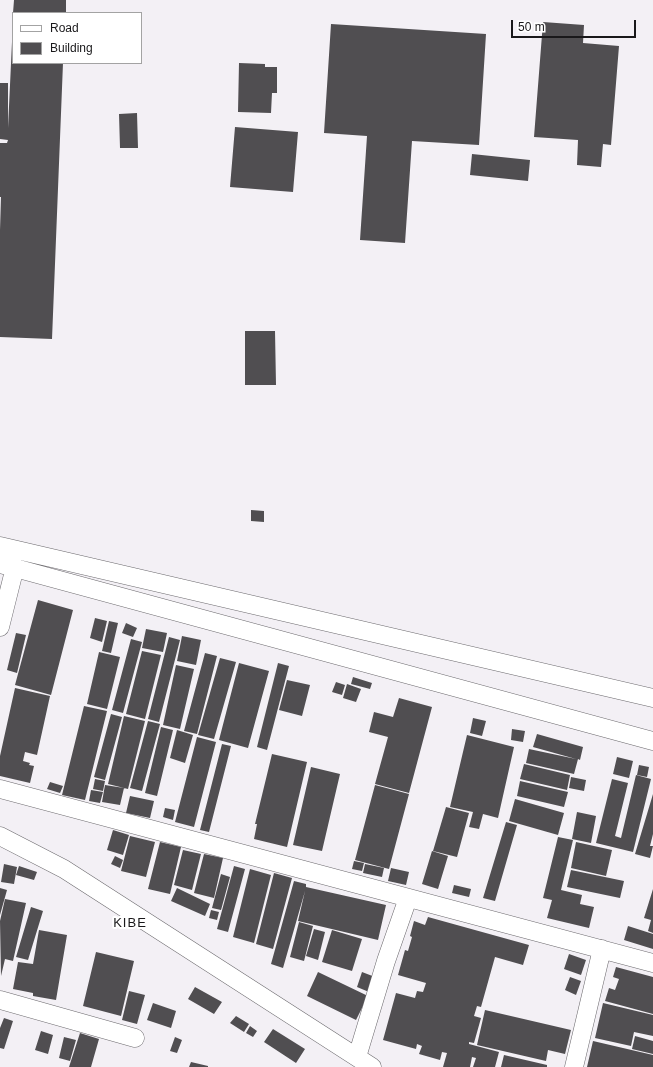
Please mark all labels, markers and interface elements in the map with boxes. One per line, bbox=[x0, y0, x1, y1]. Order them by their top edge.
legend bbox=[12, 12, 142, 64]
scale bar bbox=[513, 12, 638, 38]
text: 50 m bbox=[518, 20, 545, 34]
text: Road bbox=[50, 21, 79, 35]
text: Building bbox=[50, 41, 93, 55]
district label: KIBE bbox=[113, 915, 147, 931]

